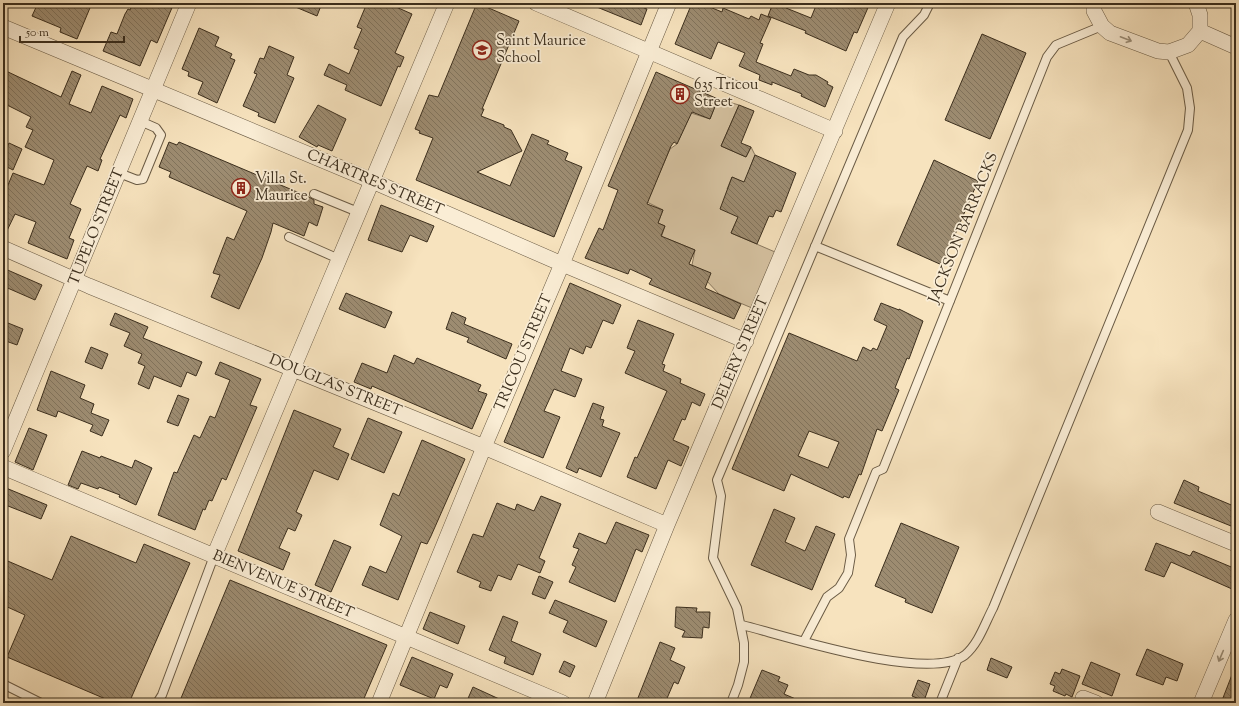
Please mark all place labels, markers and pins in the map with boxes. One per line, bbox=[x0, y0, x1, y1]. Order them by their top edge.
place label: Saint Maurice School bbox=[496, 31, 586, 69]
school or university icon: Saint Maurice School bbox=[471, 39, 493, 61]
place label: 635 Tricou Street bbox=[694, 75, 759, 113]
building icon: 635 Tricou Street bbox=[669, 83, 691, 105]
place label: Villa St. Maurice bbox=[255, 169, 308, 207]
building icon: Villa St. Maurice bbox=[230, 177, 252, 199]

